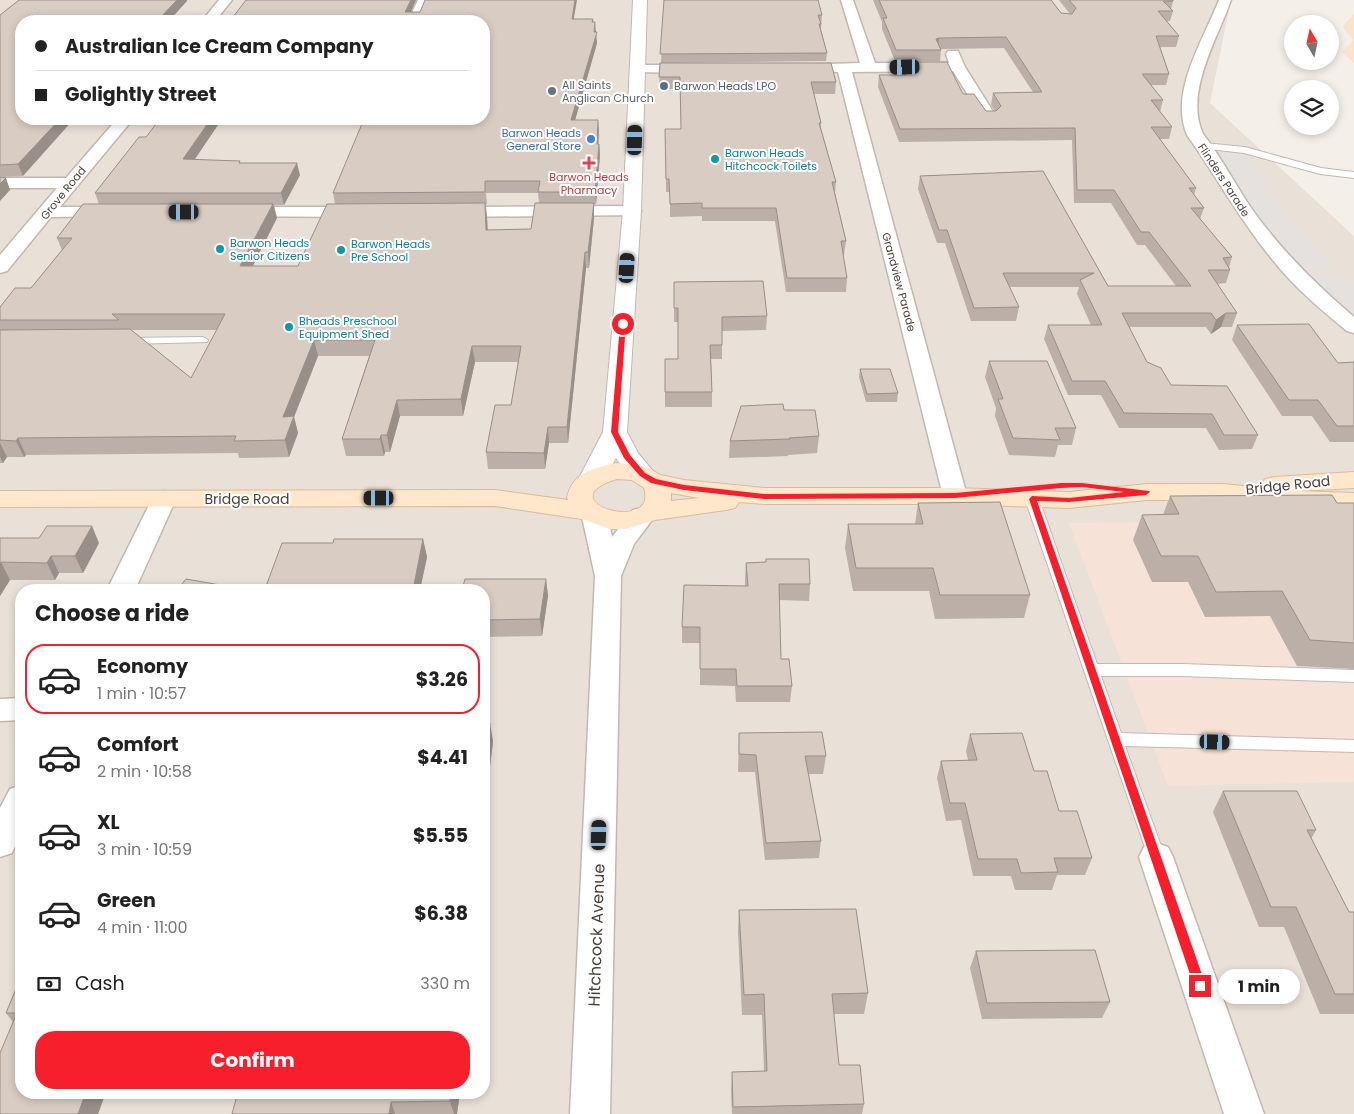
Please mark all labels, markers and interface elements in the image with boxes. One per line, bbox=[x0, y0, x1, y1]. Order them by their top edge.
north arrow bbox=[1284, 15, 1339, 70]
map controls bbox=[1284, 15, 1339, 135]
text: Australian Ice Cream Company bbox=[65, 33, 374, 60]
car bbox=[889, 59, 920, 75]
place label: All Saints Anglican Church bbox=[562, 77, 654, 106]
place label: Barwon Heads LPO bbox=[674, 78, 776, 94]
marker: Barwon Heads LPO bbox=[658, 80, 670, 92]
button: layers bbox=[1284, 80, 1339, 135]
text: Golightly Street bbox=[65, 81, 217, 108]
marker: All Saints Anglican Church bbox=[546, 85, 558, 97]
place label: Barwon Heads General Store bbox=[502, 125, 581, 154]
car bbox=[626, 125, 643, 155]
marker: Barwon Heads General Store bbox=[585, 133, 597, 145]
street label: Flinders Parade bbox=[1194, 140, 1254, 220]
place label: Barwon Heads Hitchcock Toilets bbox=[725, 145, 817, 174]
marker: Barwon Heads Hitchcock Toilets bbox=[709, 153, 721, 165]
marker: Barwon Heads Pharmacy bbox=[583, 157, 595, 169]
street label: Grove Road bbox=[37, 163, 89, 223]
place label: Barwon Heads Pharmacy bbox=[549, 169, 629, 198]
car bbox=[169, 205, 199, 220]
street label: Grandview Parade bbox=[878, 231, 920, 333]
place label: Barwon Heads Senior Citizens bbox=[230, 235, 310, 264]
place label: Barwon Heads Pre School bbox=[351, 236, 431, 265]
marker: Barwon Heads Senior Citizens bbox=[214, 243, 226, 255]
marker: Barwon Heads Pre School bbox=[335, 244, 347, 256]
car bbox=[618, 253, 635, 283]
place label: Bheads Preschool Equipment Shed bbox=[299, 313, 397, 342]
route start bbox=[612, 313, 634, 335]
marker: Bheads Preschool Equipment Shed bbox=[283, 321, 295, 333]
street label: Bridge Road bbox=[1245, 471, 1331, 499]
street label: Bridge Road bbox=[205, 489, 290, 509]
car bbox=[364, 491, 394, 506]
text: Choose a ride bbox=[35, 598, 189, 629]
text: Economy bbox=[97, 653, 188, 680]
icon: car bbox=[37, 657, 82, 702]
text: $3.26 bbox=[416, 666, 468, 693]
text: 1 min · 10:57 bbox=[97, 682, 186, 705]
text: Comfort bbox=[97, 731, 179, 758]
car bbox=[1199, 734, 1230, 750]
icon: car bbox=[37, 735, 82, 780]
text: $4.41 bbox=[417, 744, 468, 771]
text: 2 min · 10:58 bbox=[97, 760, 192, 783]
text: XL bbox=[97, 809, 120, 836]
icon: car bbox=[37, 813, 82, 858]
car bbox=[590, 820, 607, 850]
text: $5.55 bbox=[413, 822, 468, 849]
text: 3 min · 10:59 bbox=[97, 838, 192, 861]
street label: Hitchcock Avenue bbox=[583, 863, 610, 1007]
text: Green bbox=[97, 887, 156, 914]
icon: car bbox=[37, 891, 82, 936]
text: $6.38 bbox=[414, 900, 468, 927]
text: 4 min · 11:00 bbox=[97, 916, 188, 939]
callout: 1 min bbox=[1218, 968, 1300, 1004]
icon: cash bbox=[35, 970, 63, 998]
text: Cash bbox=[75, 970, 125, 997]
text: 330 m bbox=[420, 972, 470, 995]
route end bbox=[1189, 975, 1211, 997]
text: 1 min bbox=[1238, 975, 1280, 998]
button: Confirm bbox=[35, 1031, 470, 1089]

